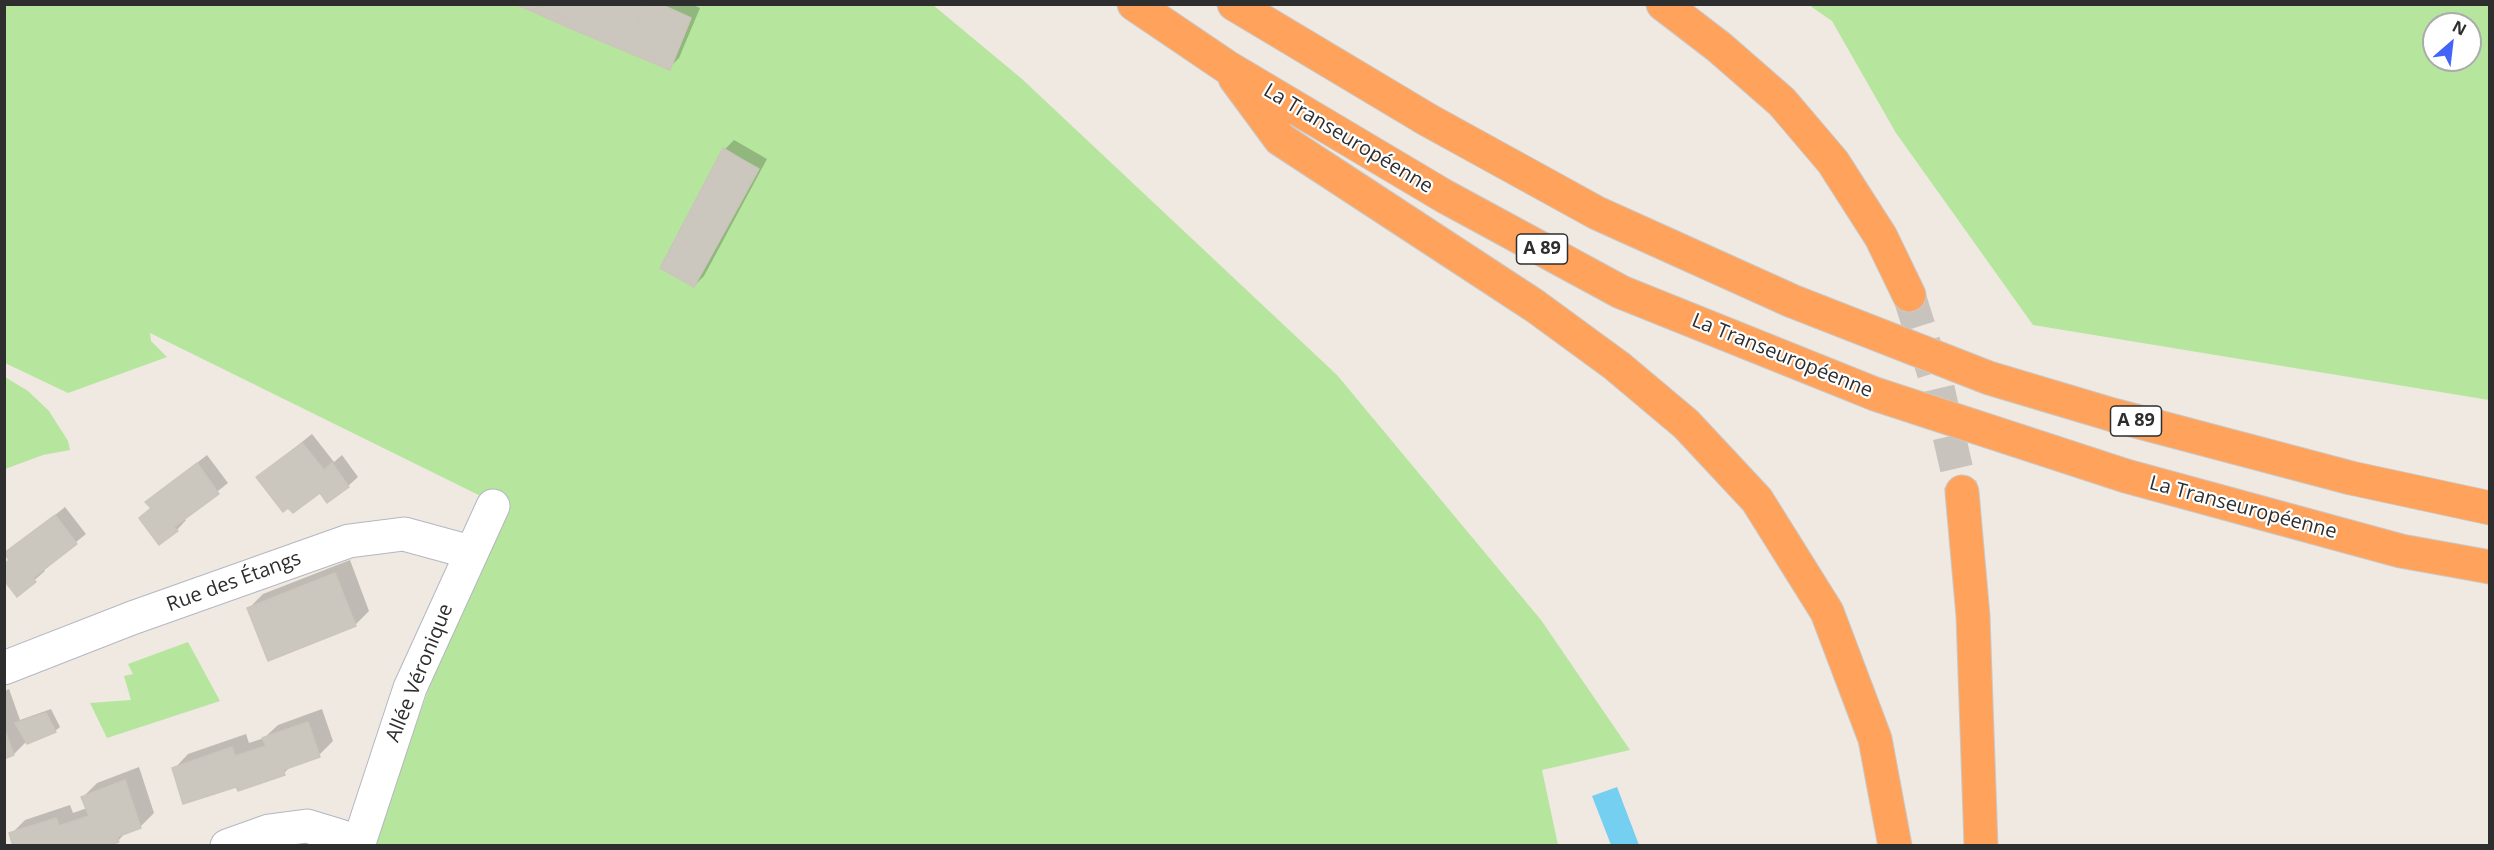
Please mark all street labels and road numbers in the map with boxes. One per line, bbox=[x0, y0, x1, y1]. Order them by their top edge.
street label: La Transeuropéenne bbox=[1259, 79, 1437, 199]
road number: A 89 bbox=[1516, 234, 1568, 264]
street label: La Transeuropéenne bbox=[1688, 309, 1876, 403]
road number: A 89 bbox=[2110, 406, 2162, 436]
street label: La Transeuropéenne bbox=[2147, 471, 2339, 545]
street label: Rue des Étangs bbox=[164, 547, 304, 617]
street label: Allée Véronique bbox=[381, 600, 459, 746]

